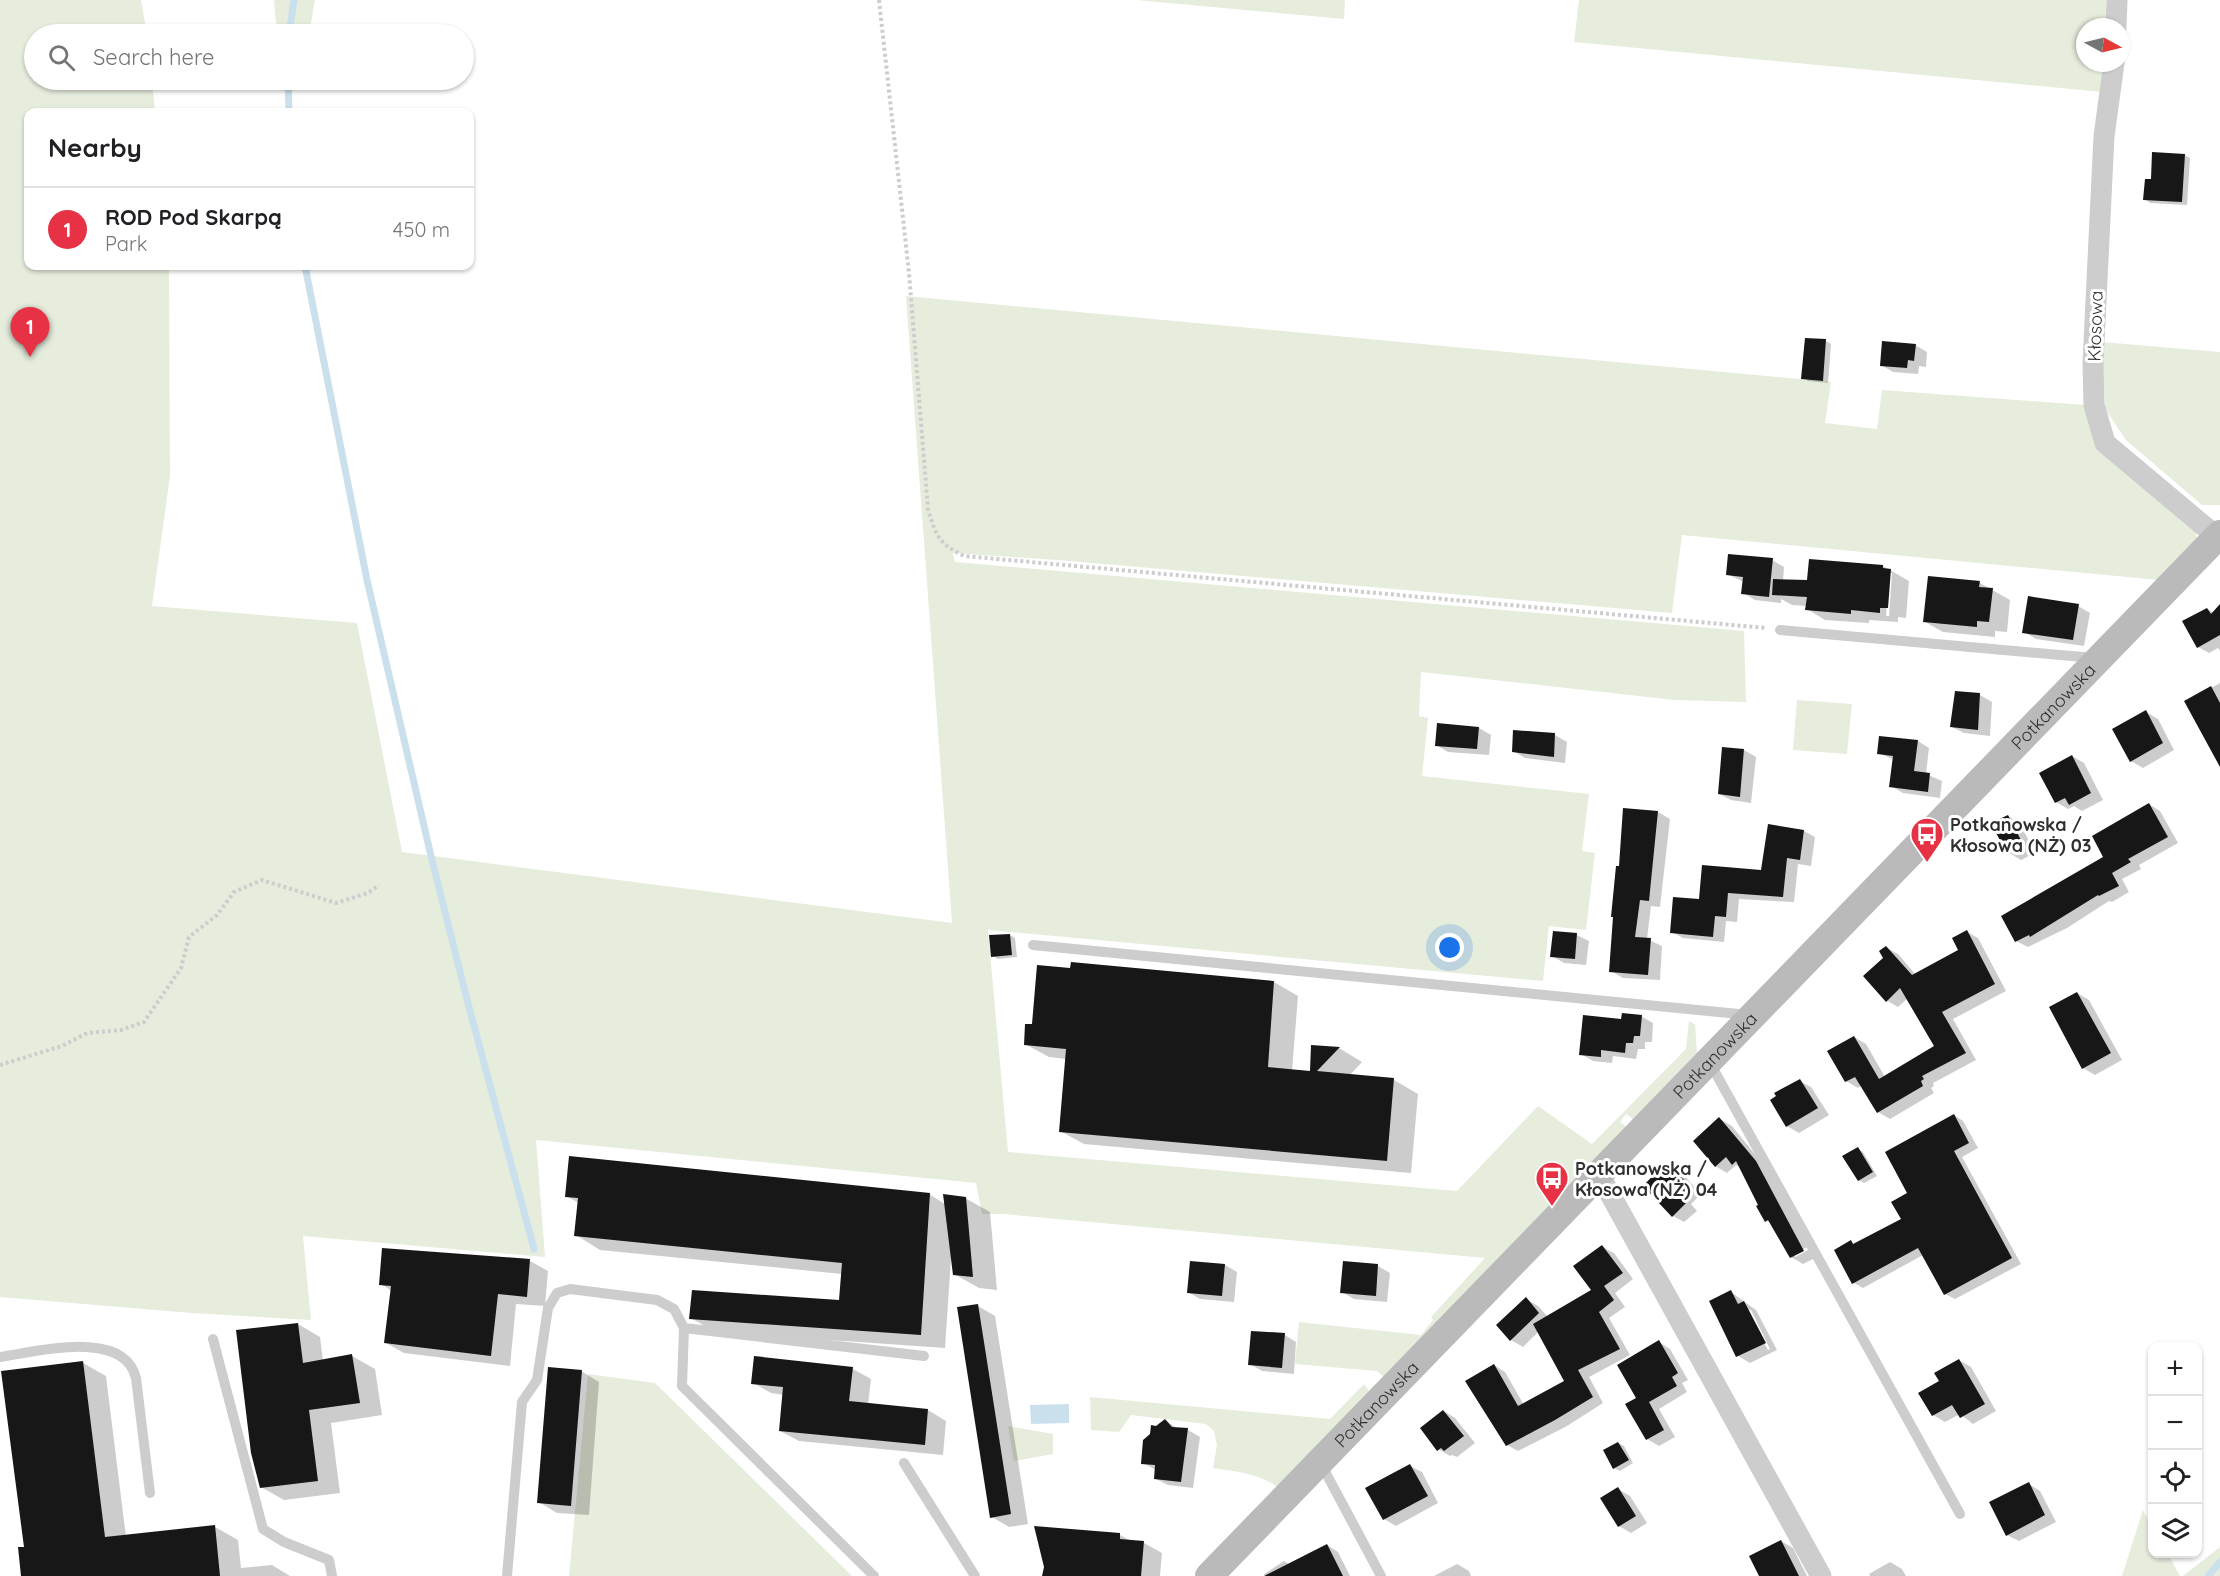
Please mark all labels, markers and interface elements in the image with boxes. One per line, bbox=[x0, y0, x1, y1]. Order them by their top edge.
north arrow bbox=[2076, 18, 2130, 72]
search box bbox=[24, 24, 474, 90]
icon: search bbox=[45, 41, 78, 74]
text: Search here bbox=[93, 43, 214, 71]
text: Nearby bbox=[48, 131, 142, 164]
text: ROD Pod Skarpą bbox=[105, 203, 282, 231]
text: 1 bbox=[64, 217, 71, 242]
text: 450 m bbox=[393, 217, 450, 242]
text: Park bbox=[105, 231, 147, 256]
street label: Kłosowa bbox=[2082, 290, 2108, 362]
pin: 1 bbox=[10, 308, 50, 357]
street label: Potkanowska bbox=[2006, 658, 2100, 754]
place label: Potkanowska / Kłosowa (NŻ) 03 bbox=[1950, 813, 2092, 857]
bus stop icon: Potkanowska / Kłosowa (NŻ) 03 bbox=[1909, 816, 1945, 863]
your location bbox=[1435, 933, 1464, 962]
street label: Potkanowska bbox=[1667, 1007, 1762, 1103]
place label: Potkanowska / Kłosowa (NŻ) 04 bbox=[1575, 1157, 1718, 1201]
bus stop icon: Potkanowska / Kłosowa (NŻ) 04 bbox=[1534, 1160, 1570, 1207]
map controls bbox=[2148, 1342, 2202, 1558]
button: + bbox=[2148, 1342, 2202, 1396]
street label: Potkanowska bbox=[1329, 1356, 1423, 1452]
button: − bbox=[2148, 1396, 2202, 1450]
button: locate bbox=[2148, 1450, 2202, 1504]
button: layers bbox=[2148, 1504, 2202, 1558]

